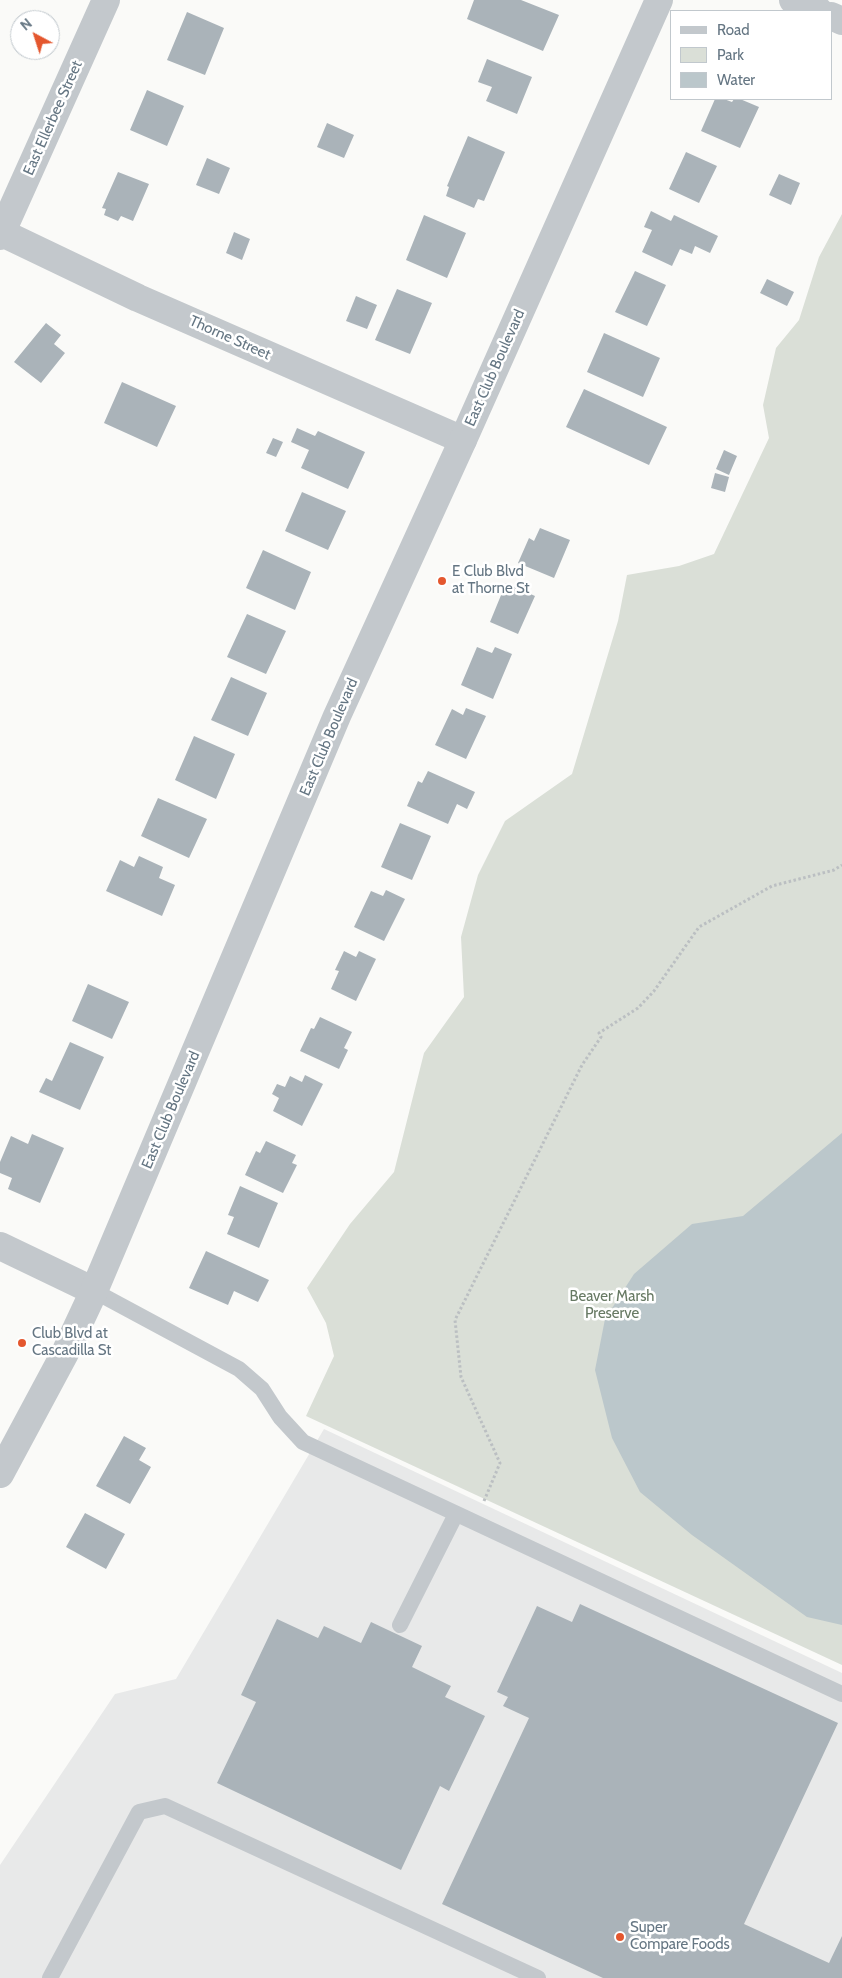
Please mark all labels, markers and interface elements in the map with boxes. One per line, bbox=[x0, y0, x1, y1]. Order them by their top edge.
north arrow bbox=[10, 10, 60, 60]
legend bbox=[670, 10, 832, 100]
text: N bbox=[16, 14, 36, 34]
text: Road bbox=[717, 21, 750, 39]
text: Park bbox=[717, 46, 744, 64]
street label: East Ellerbee Street bbox=[20, 58, 86, 178]
text: Water bbox=[717, 71, 755, 89]
street label: East Club Boulevard bbox=[461, 307, 529, 429]
street label: Thorne Street bbox=[187, 312, 273, 364]
place label: E Club Blvd at Thorne St bbox=[452, 563, 530, 598]
marker: E Club Blvd at Thorne St bbox=[436, 575, 448, 587]
street label: East Club Boulevard bbox=[296, 675, 362, 799]
street label: East Club Boulevard bbox=[138, 1048, 204, 1172]
park label: Beaver Marsh Preserve bbox=[570, 1288, 654, 1323]
place label: Club Blvd at Cascadilla St bbox=[32, 1325, 111, 1360]
marker: Club Blvd at Cascadilla St bbox=[16, 1337, 28, 1349]
place label: Super Compare Foods bbox=[630, 1919, 730, 1954]
marker: Super Compare Foods bbox=[614, 1931, 626, 1943]

